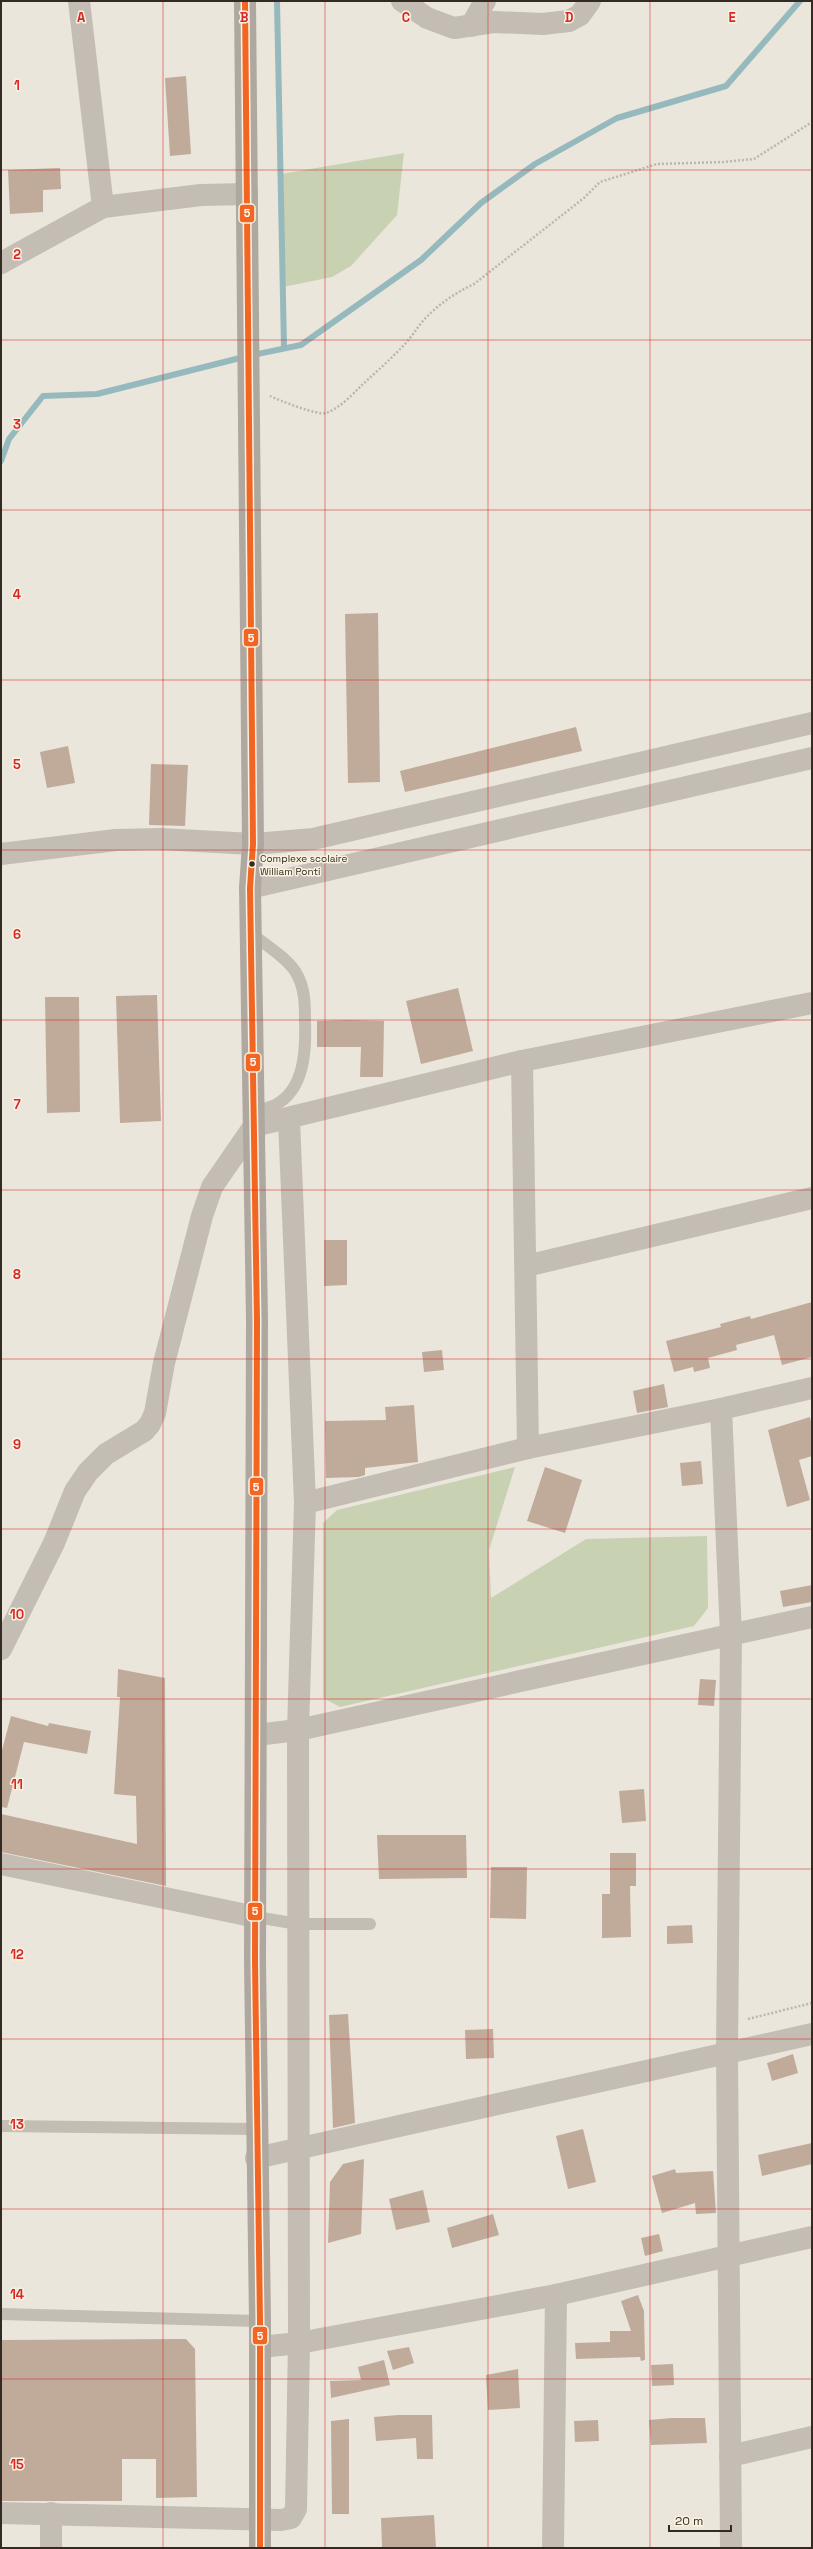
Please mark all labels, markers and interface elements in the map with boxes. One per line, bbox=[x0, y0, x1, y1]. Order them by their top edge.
text: A bbox=[77, 9, 86, 26]
text: B bbox=[240, 9, 249, 26]
text: C bbox=[402, 9, 410, 26]
text: D bbox=[565, 9, 574, 26]
text: E bbox=[728, 9, 736, 26]
text: 1 bbox=[14, 77, 20, 94]
line badge: 5 bbox=[239, 204, 255, 223]
text: 5 bbox=[244, 206, 251, 220]
text: 2 bbox=[13, 246, 21, 263]
text: 3 bbox=[13, 416, 21, 433]
text: 4 bbox=[13, 586, 21, 603]
line badge: 5 bbox=[243, 628, 259, 647]
text: 5 bbox=[248, 631, 255, 645]
text: 5 bbox=[13, 756, 21, 773]
place label: Complexe scolaire William Ponti bbox=[260, 852, 347, 878]
marker: Complexe scolaire William Ponti bbox=[247, 859, 257, 869]
text: 6 bbox=[13, 926, 21, 943]
line badge: 5 bbox=[245, 1053, 261, 1072]
text: 5 bbox=[250, 1055, 257, 1069]
text: 7 bbox=[13, 1096, 21, 1113]
text: 8 bbox=[13, 1266, 21, 1283]
text: 9 bbox=[13, 1436, 21, 1453]
line badge: 5 bbox=[249, 1477, 264, 1496]
text: 5 bbox=[253, 1480, 260, 1494]
text: 10 bbox=[10, 1606, 24, 1623]
text: 11 bbox=[11, 1776, 23, 1793]
line badge: 5 bbox=[247, 1902, 263, 1921]
text: 5 bbox=[252, 1904, 259, 1918]
text: 12 bbox=[10, 1946, 24, 1963]
text: 13 bbox=[10, 2116, 24, 2133]
text: 14 bbox=[10, 2286, 24, 2303]
line badge: 5 bbox=[252, 2326, 268, 2345]
text: 5 bbox=[257, 2329, 264, 2343]
text: 15 bbox=[10, 2456, 24, 2473]
scale bar bbox=[669, 2507, 731, 2533]
text: 20 m bbox=[675, 2513, 703, 2529]

